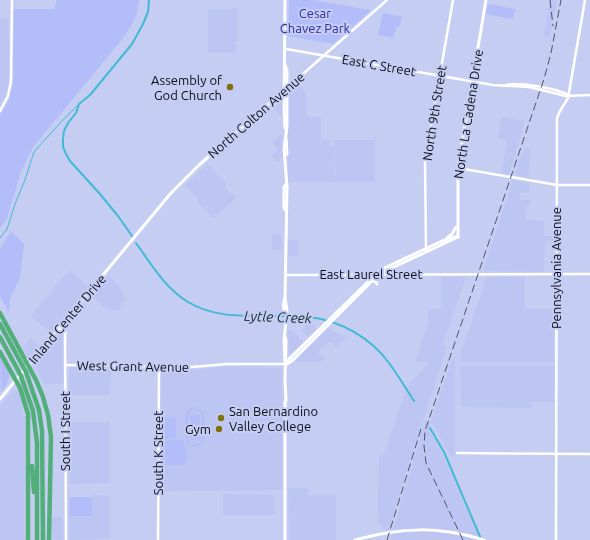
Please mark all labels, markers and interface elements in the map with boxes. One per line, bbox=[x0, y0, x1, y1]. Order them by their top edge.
park label: Cesar Chavez Park bbox=[280, 6, 351, 35]
street label: North La Cadena Drive bbox=[451, 48, 485, 180]
street label: East C Street bbox=[341, 52, 417, 78]
street label: North 9th Street bbox=[420, 64, 448, 162]
street label: North Colton Avenue bbox=[205, 69, 307, 161]
place label: Assembly of God Church bbox=[151, 73, 222, 102]
marker: Assembly of God Church bbox=[225, 82, 235, 92]
street label: Pennsylvania Avenue bbox=[549, 207, 563, 329]
street label: East Laurel Street bbox=[319, 267, 423, 281]
street label: Inland Center Drive bbox=[26, 271, 108, 367]
water label: Lytle Creek bbox=[244, 308, 313, 326]
street label: West Grant Avenue bbox=[77, 358, 189, 374]
street label: South I Street bbox=[58, 391, 72, 471]
place label: San Bernardino Valley College bbox=[229, 404, 318, 433]
street label: South K Street bbox=[151, 411, 165, 495]
marker: San Bernardino Valley College bbox=[216, 413, 226, 423]
place label: Gym bbox=[185, 422, 211, 436]
marker: Gym bbox=[214, 424, 224, 434]

